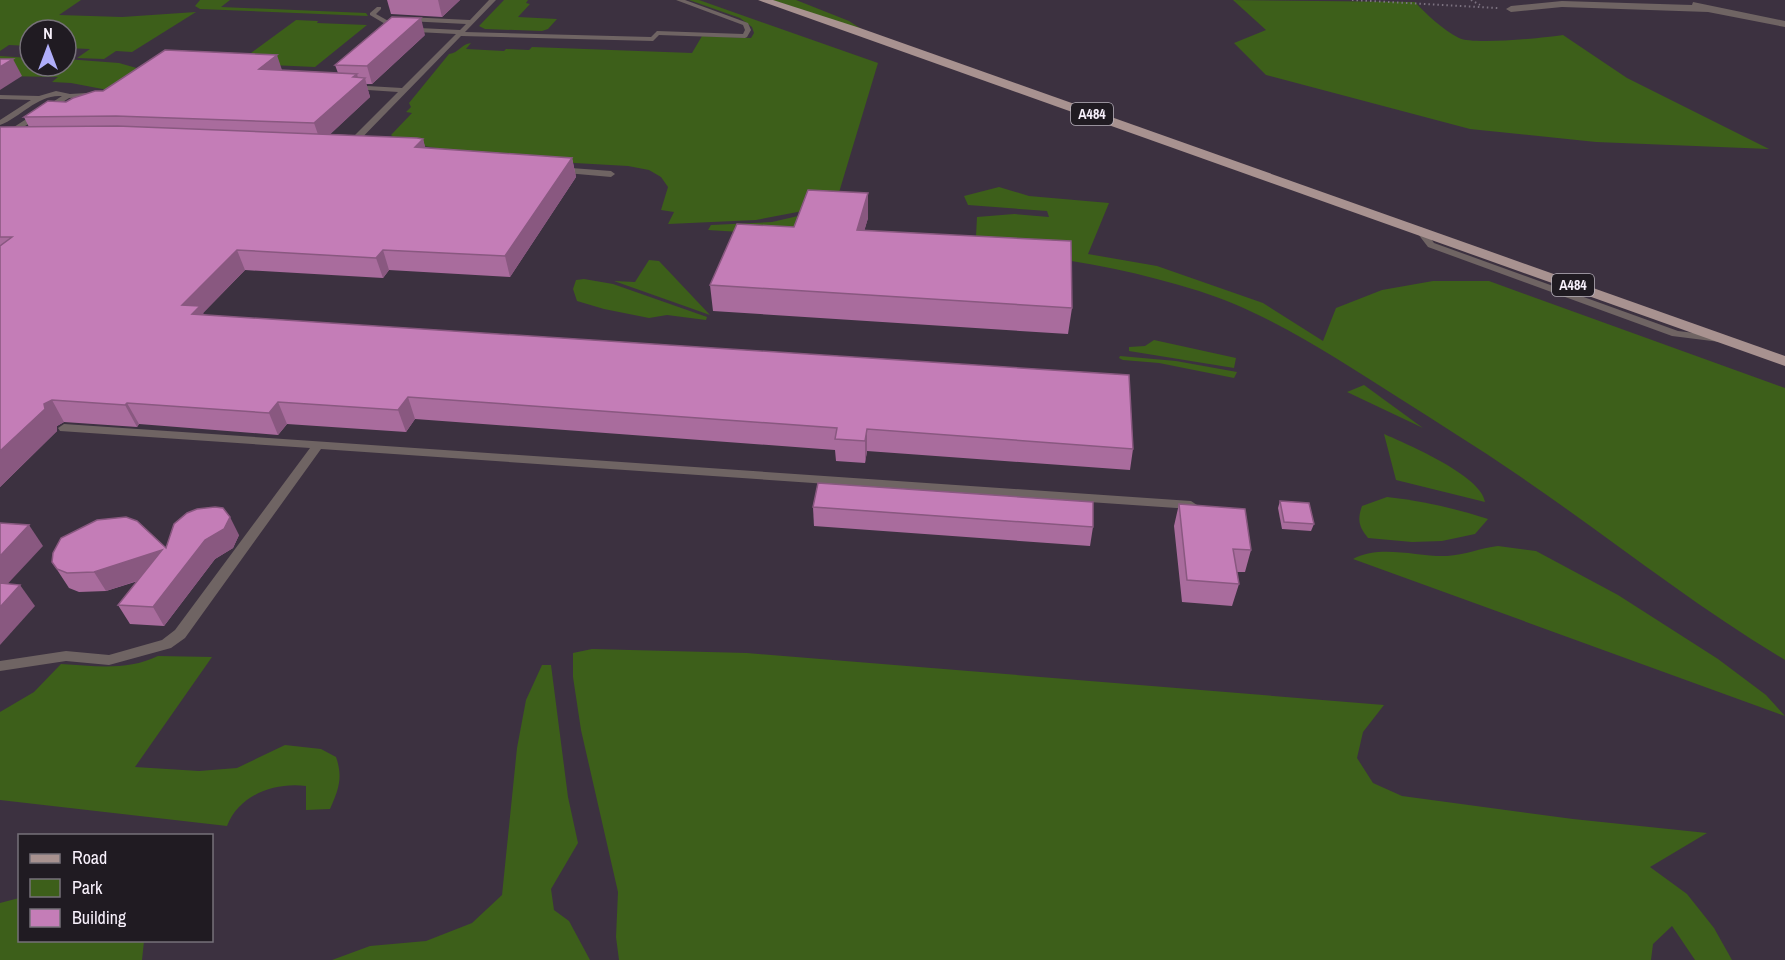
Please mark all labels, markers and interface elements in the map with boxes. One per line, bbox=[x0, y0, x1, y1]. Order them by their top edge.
north arrow bbox=[18, 18, 78, 78]
text: N bbox=[43, 22, 53, 44]
road number: A484 bbox=[1071, 103, 1113, 125]
road number: A484 bbox=[1552, 274, 1594, 296]
legend bbox=[18, 834, 213, 942]
text: Road bbox=[72, 845, 107, 870]
text: Park bbox=[72, 875, 103, 900]
text: Building bbox=[72, 905, 127, 930]

